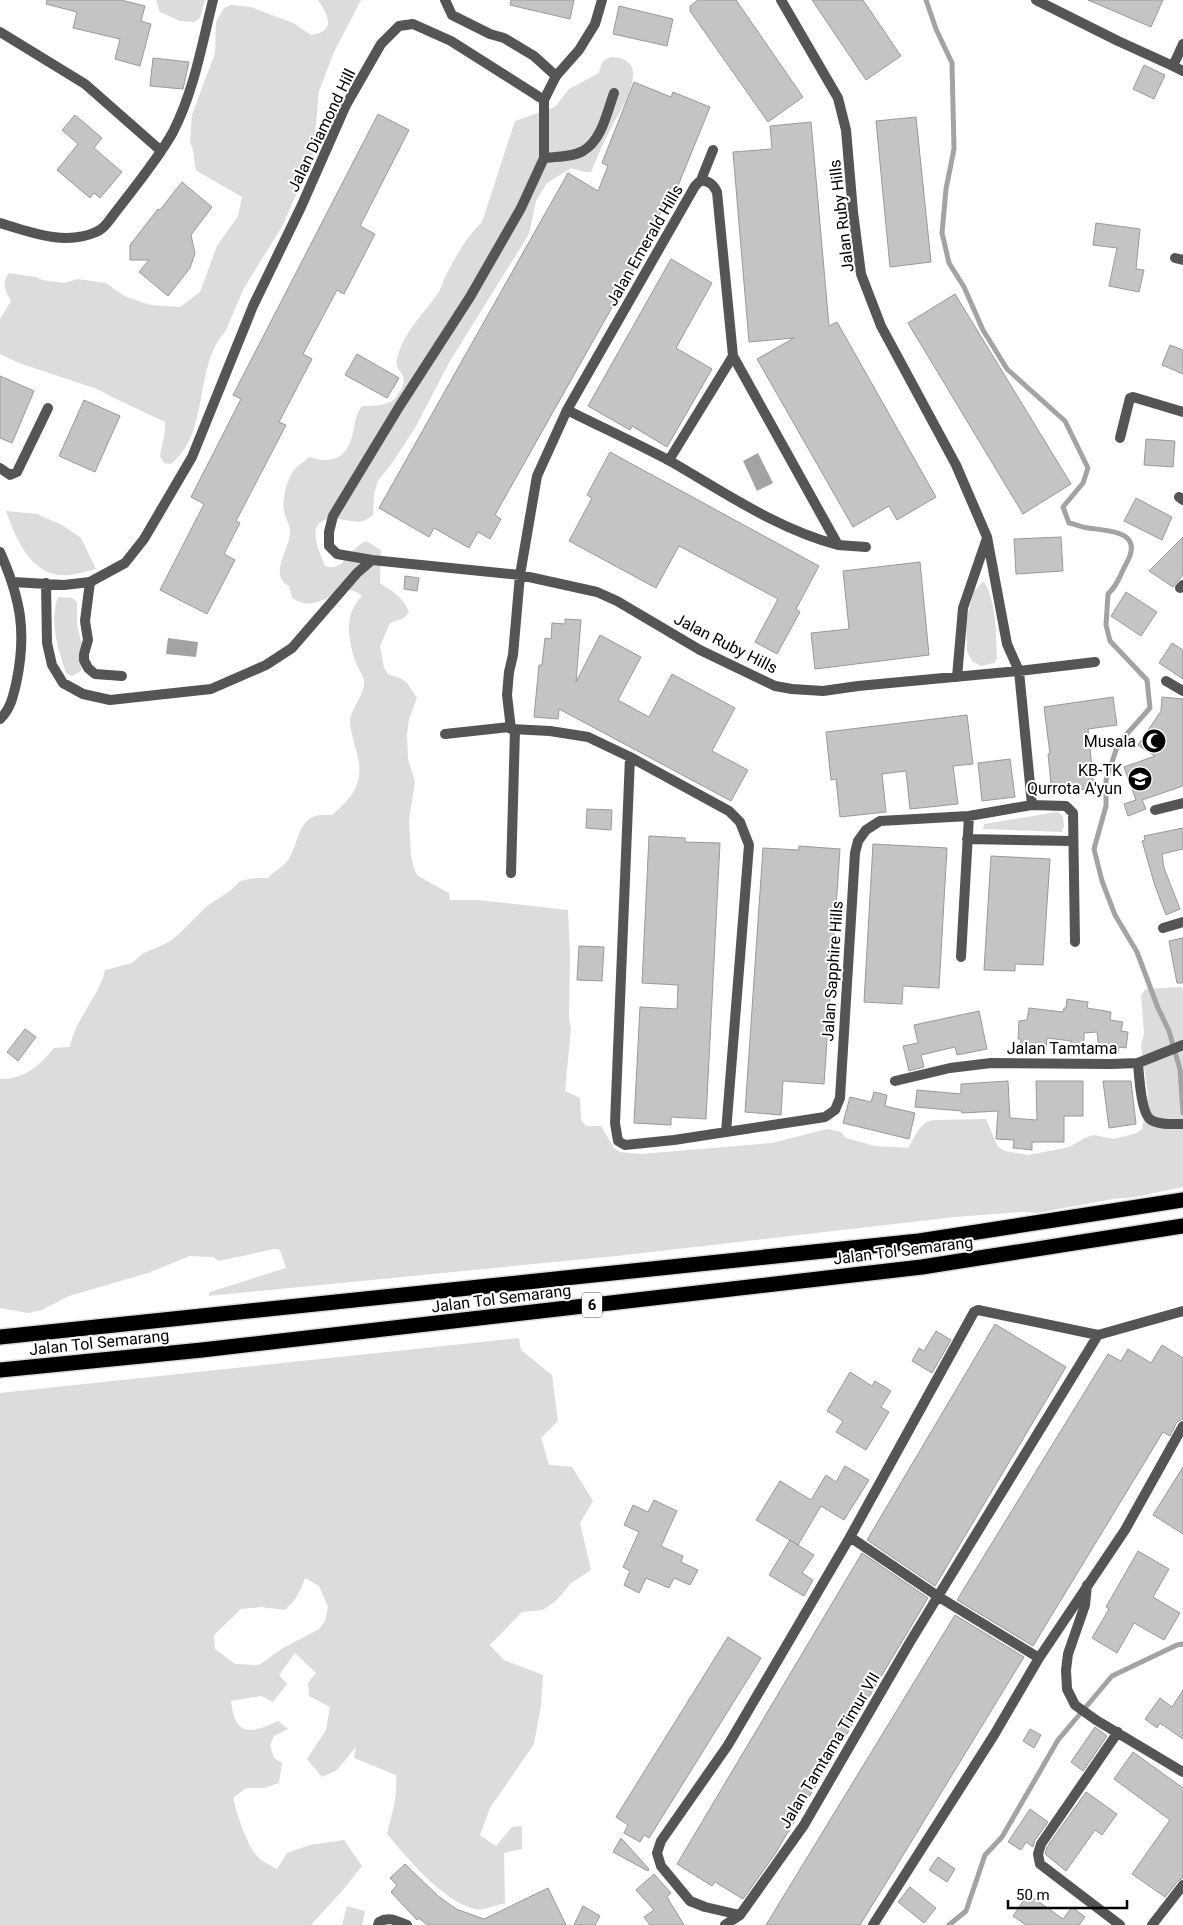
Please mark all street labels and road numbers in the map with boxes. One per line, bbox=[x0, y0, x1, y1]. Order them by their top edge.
street label: Jalan Diamond Hill bbox=[284, 66, 359, 195]
street label: Jalan Ruby Hills bbox=[825, 159, 858, 273]
street label: Jalan Emerald Hills bbox=[602, 181, 687, 309]
street label: Jalan Ruby Hills bbox=[671, 609, 781, 678]
street label: Jalan Sapphire Hills bbox=[818, 900, 847, 1042]
street label: Jalan Tamtama bbox=[1007, 1039, 1117, 1058]
street label: Jalan Tol Semarang bbox=[832, 1232, 974, 1269]
street label: Jalan Tol Semarang bbox=[430, 1280, 572, 1317]
road number: 6 bbox=[582, 1292, 602, 1318]
street label: Jalan Tol Semarang bbox=[28, 1326, 170, 1359]
street label: Jalan Tamtama Timur VII bbox=[775, 1669, 884, 1832]

